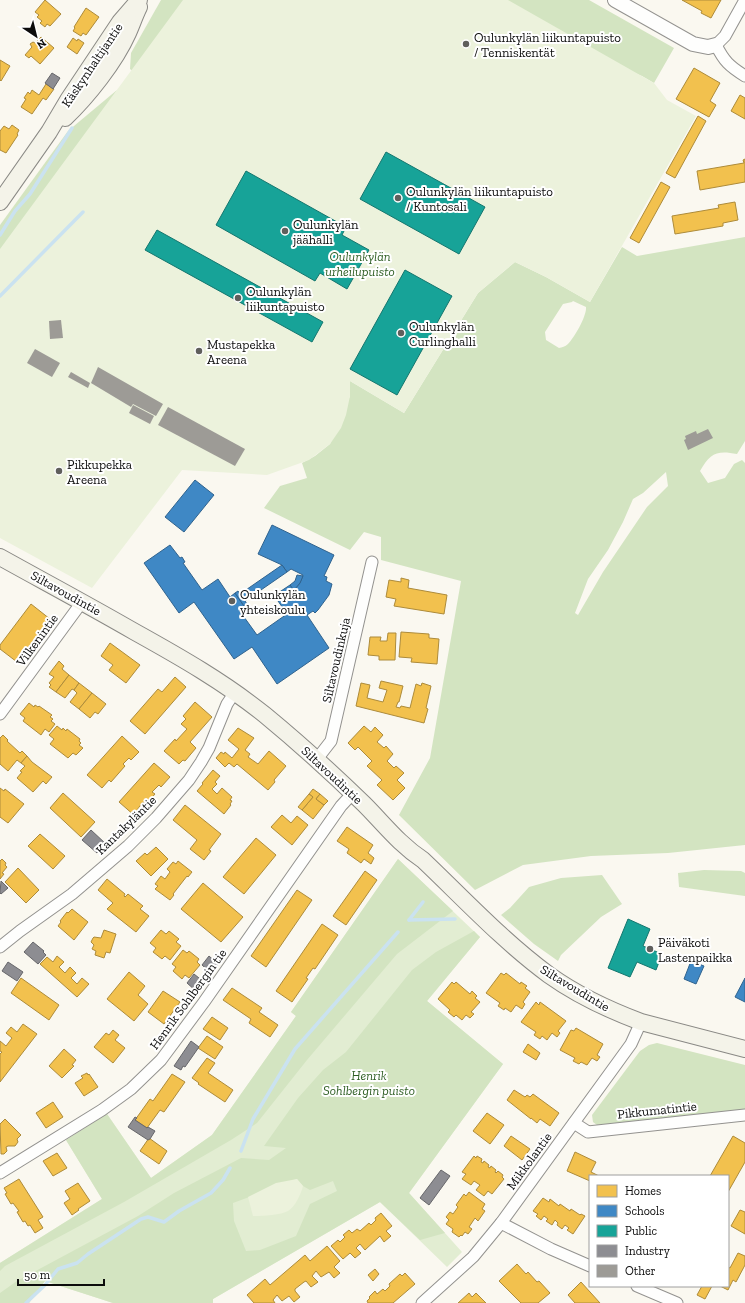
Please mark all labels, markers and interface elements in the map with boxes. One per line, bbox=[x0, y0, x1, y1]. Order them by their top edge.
north arrow bbox=[16, 16, 56, 56]
street label: Käskynhaltijantie bbox=[58, 20, 127, 110]
place label: Oulunkylän liikuntapuisto / Tenniskentät bbox=[474, 30, 621, 60]
text: N bbox=[34, 36, 49, 52]
marker: Oulunkylän liikuntapuisto / Tenniskentät bbox=[461, 39, 471, 49]
place label: Oulunkylän liikuntapuisto / Kuntosali bbox=[406, 184, 553, 214]
marker: Oulunkylän liikuntapuisto / Kuntosali bbox=[393, 193, 403, 203]
place label: Oulunkylän jäähalli bbox=[292, 217, 359, 248]
marker: Oulunkylän jäähalli bbox=[280, 226, 290, 236]
park label: Oulunkylän urheilupuisto bbox=[325, 249, 395, 279]
place label: Oulunkylän liikuntapuisto bbox=[246, 284, 325, 314]
marker: Oulunkylän liikuntapuisto bbox=[233, 293, 243, 303]
place label: Oulunkylän Curlinghalli bbox=[409, 319, 476, 349]
marker: Oulunkylän Curlinghalli bbox=[396, 328, 406, 338]
place label: Mustapekka Areena bbox=[207, 337, 276, 367]
marker: Mustapekka Areena bbox=[194, 346, 204, 356]
place label: Pikkupekka Areena bbox=[67, 457, 133, 487]
marker: Pikkupekka Areena bbox=[54, 466, 64, 476]
street label: Siltavoudintie bbox=[28, 568, 104, 618]
place label: Oulunkylän yhteiskoulu bbox=[240, 587, 306, 617]
marker: Oulunkylän yhteiskoulu bbox=[227, 596, 237, 606]
street label: Vilkenintie bbox=[12, 611, 61, 670]
street label: Siltavoudinkuja bbox=[319, 615, 354, 704]
street label: Siltavoudintie bbox=[298, 743, 366, 807]
street label: Kantakyläntie bbox=[93, 792, 159, 858]
place label: Päiväkoti Lastenpaikka bbox=[658, 935, 733, 965]
marker: Päiväkoti Lastenpaikka bbox=[645, 944, 655, 954]
street label: Henrik Sohlbergin tie bbox=[147, 946, 229, 1052]
street label: Siltavoudintie bbox=[538, 961, 612, 1015]
park label: Henrik Sohlbergin puisto bbox=[323, 1068, 415, 1098]
street label: Pikkumatintie bbox=[616, 1098, 698, 1122]
street label: Mikkolantie bbox=[503, 1130, 555, 1192]
legend bbox=[589, 1175, 729, 1287]
text: Homes bbox=[625, 1184, 661, 1198]
text: Schools bbox=[625, 1204, 664, 1218]
text: Public bbox=[625, 1224, 658, 1238]
text: Industry bbox=[625, 1244, 671, 1258]
scale bar bbox=[18, 1261, 104, 1287]
text: Other bbox=[625, 1264, 656, 1278]
text: 50 m bbox=[24, 1268, 51, 1282]

